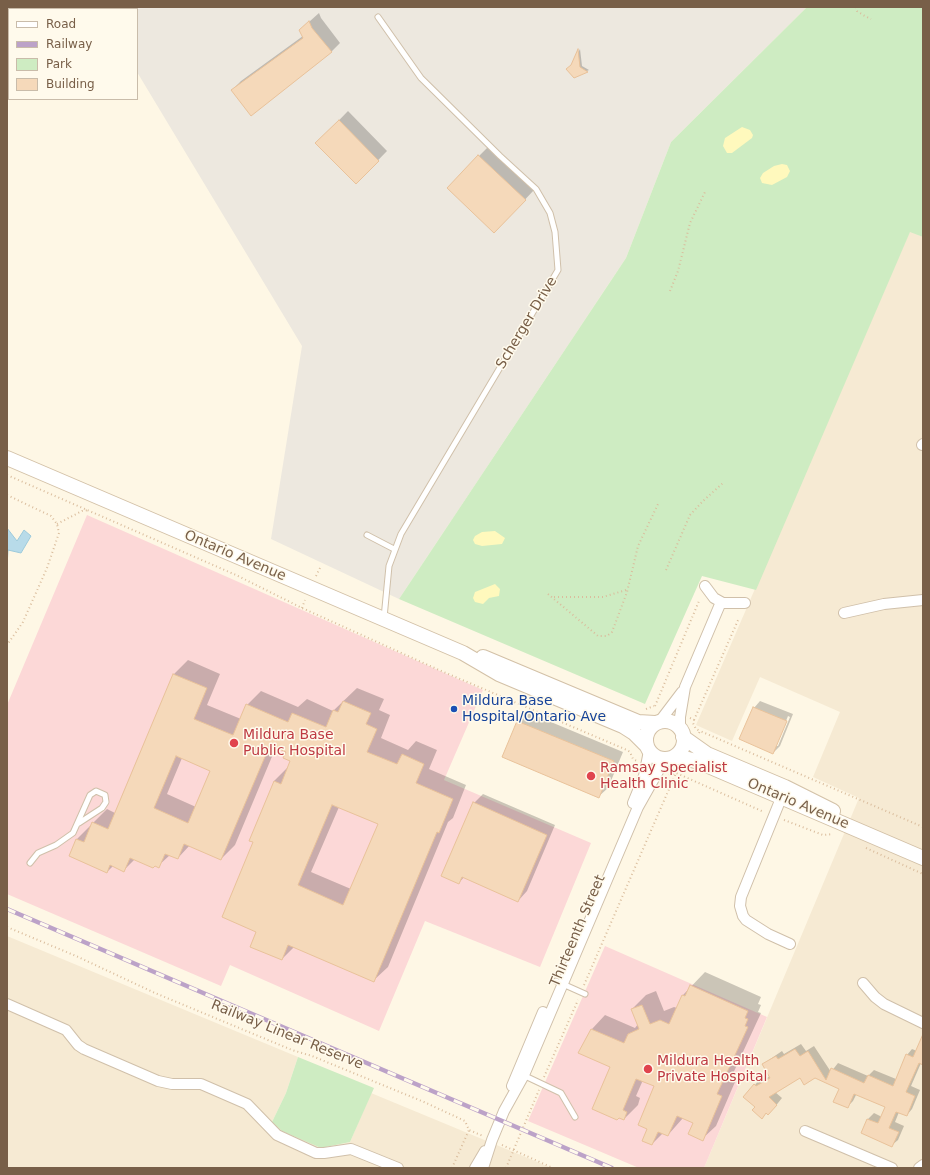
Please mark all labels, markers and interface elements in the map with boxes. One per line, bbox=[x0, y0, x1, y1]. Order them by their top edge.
legend bbox=[8, 8, 138, 100]
text: Road bbox=[46, 17, 76, 31]
text: Railway bbox=[46, 37, 92, 51]
text: Park bbox=[46, 57, 72, 71]
text: Building bbox=[46, 77, 95, 91]
street label: Scherger Drive bbox=[493, 274, 561, 372]
street label: Ontario Avenue bbox=[182, 527, 288, 585]
place label: Mildura Base Hospital/Ontario Ave bbox=[462, 693, 606, 726]
marker: Mildura Base Hospital/Ontario Ave bbox=[449, 704, 459, 714]
place label: Mildura Base Public Hospital bbox=[243, 727, 346, 760]
marker: Mildura Base Public Hospital bbox=[228, 737, 240, 749]
place label: Ramsay Specialist Health Clinic bbox=[600, 760, 727, 792]
marker: Ramsay Specialist Health Clinic bbox=[585, 770, 597, 782]
street label: Ontario Avenue bbox=[745, 775, 851, 833]
street label: Thirteenth Street bbox=[547, 872, 609, 990]
street label: Railway Linear Reserve bbox=[208, 997, 366, 1073]
place label: Mildura Health Private Hospital bbox=[657, 1053, 767, 1086]
marker: Mildura Health Private Hospital bbox=[642, 1063, 654, 1075]

